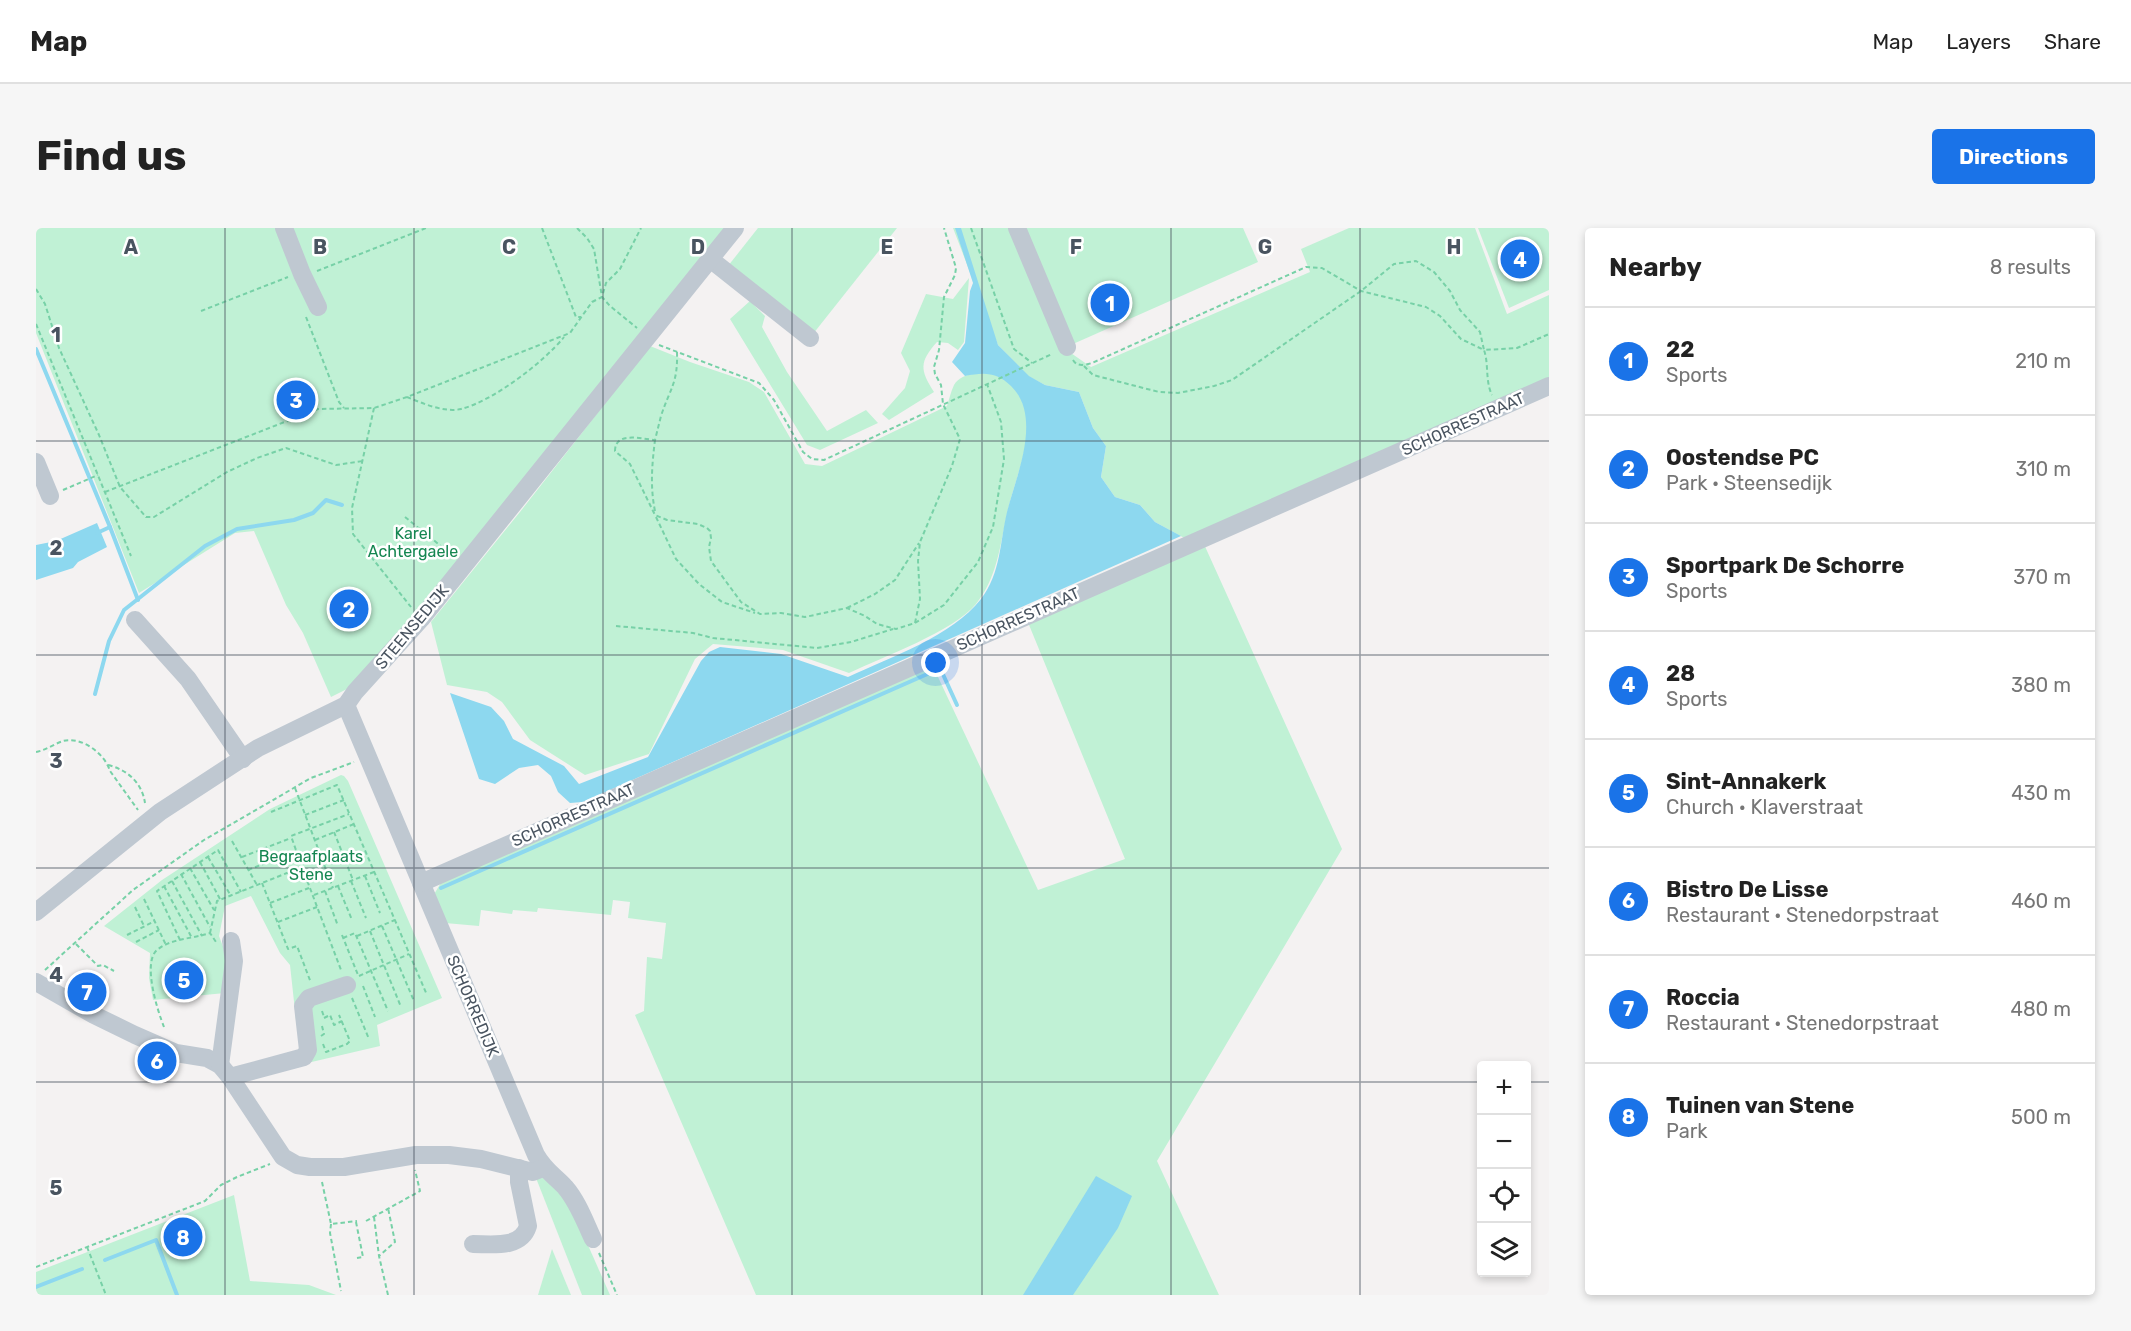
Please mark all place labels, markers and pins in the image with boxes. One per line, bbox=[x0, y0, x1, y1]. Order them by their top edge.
pin: 4 bbox=[1500, 237, 1540, 282]
pin: 1 bbox=[1090, 280, 1130, 326]
pin: 3 bbox=[276, 378, 316, 423]
pin: 2 bbox=[330, 586, 368, 632]
pin: 5 bbox=[164, 958, 204, 1002]
pin: 7 bbox=[68, 970, 106, 1014]
pin: 6 bbox=[138, 1038, 176, 1084]
pin: 8 bbox=[164, 1214, 202, 1260]

